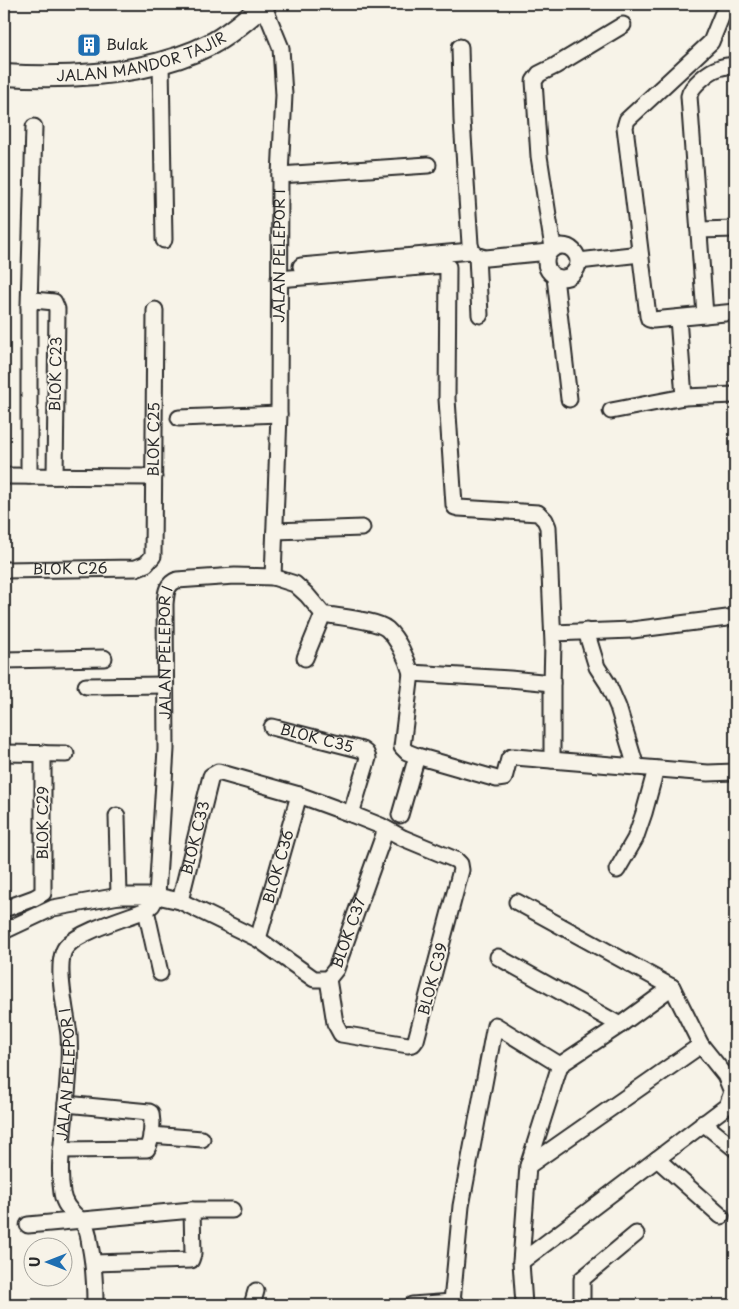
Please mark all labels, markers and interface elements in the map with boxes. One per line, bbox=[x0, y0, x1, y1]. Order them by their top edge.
street label: JALAN MANDOR TAJIR bbox=[56, 25, 230, 86]
building icon: Bulak bbox=[76, 32, 102, 58]
place label: Bulak bbox=[106, 32, 148, 55]
street label: JALAN PELEPOR I bbox=[266, 189, 290, 323]
street label: BLOK C23 bbox=[42, 336, 67, 412]
street label: BLOK C25 bbox=[141, 402, 164, 477]
street label: BLOK C26 bbox=[32, 555, 108, 580]
street label: JALAN PELEPOR I bbox=[152, 582, 178, 720]
street label: BLOK C35 bbox=[278, 716, 356, 757]
street label: BLOK C29 bbox=[30, 786, 53, 860]
street label: BLOK C33 bbox=[174, 798, 214, 877]
street label: BLOK C36 bbox=[256, 827, 299, 906]
street label: BLOK C37 bbox=[324, 894, 371, 971]
street label: BLOK C39 bbox=[411, 940, 452, 1017]
street label: JALAN PELEPOR I bbox=[49, 1007, 79, 1142]
north arrow bbox=[22, 1236, 72, 1286]
text: U bbox=[24, 1257, 45, 1267]

